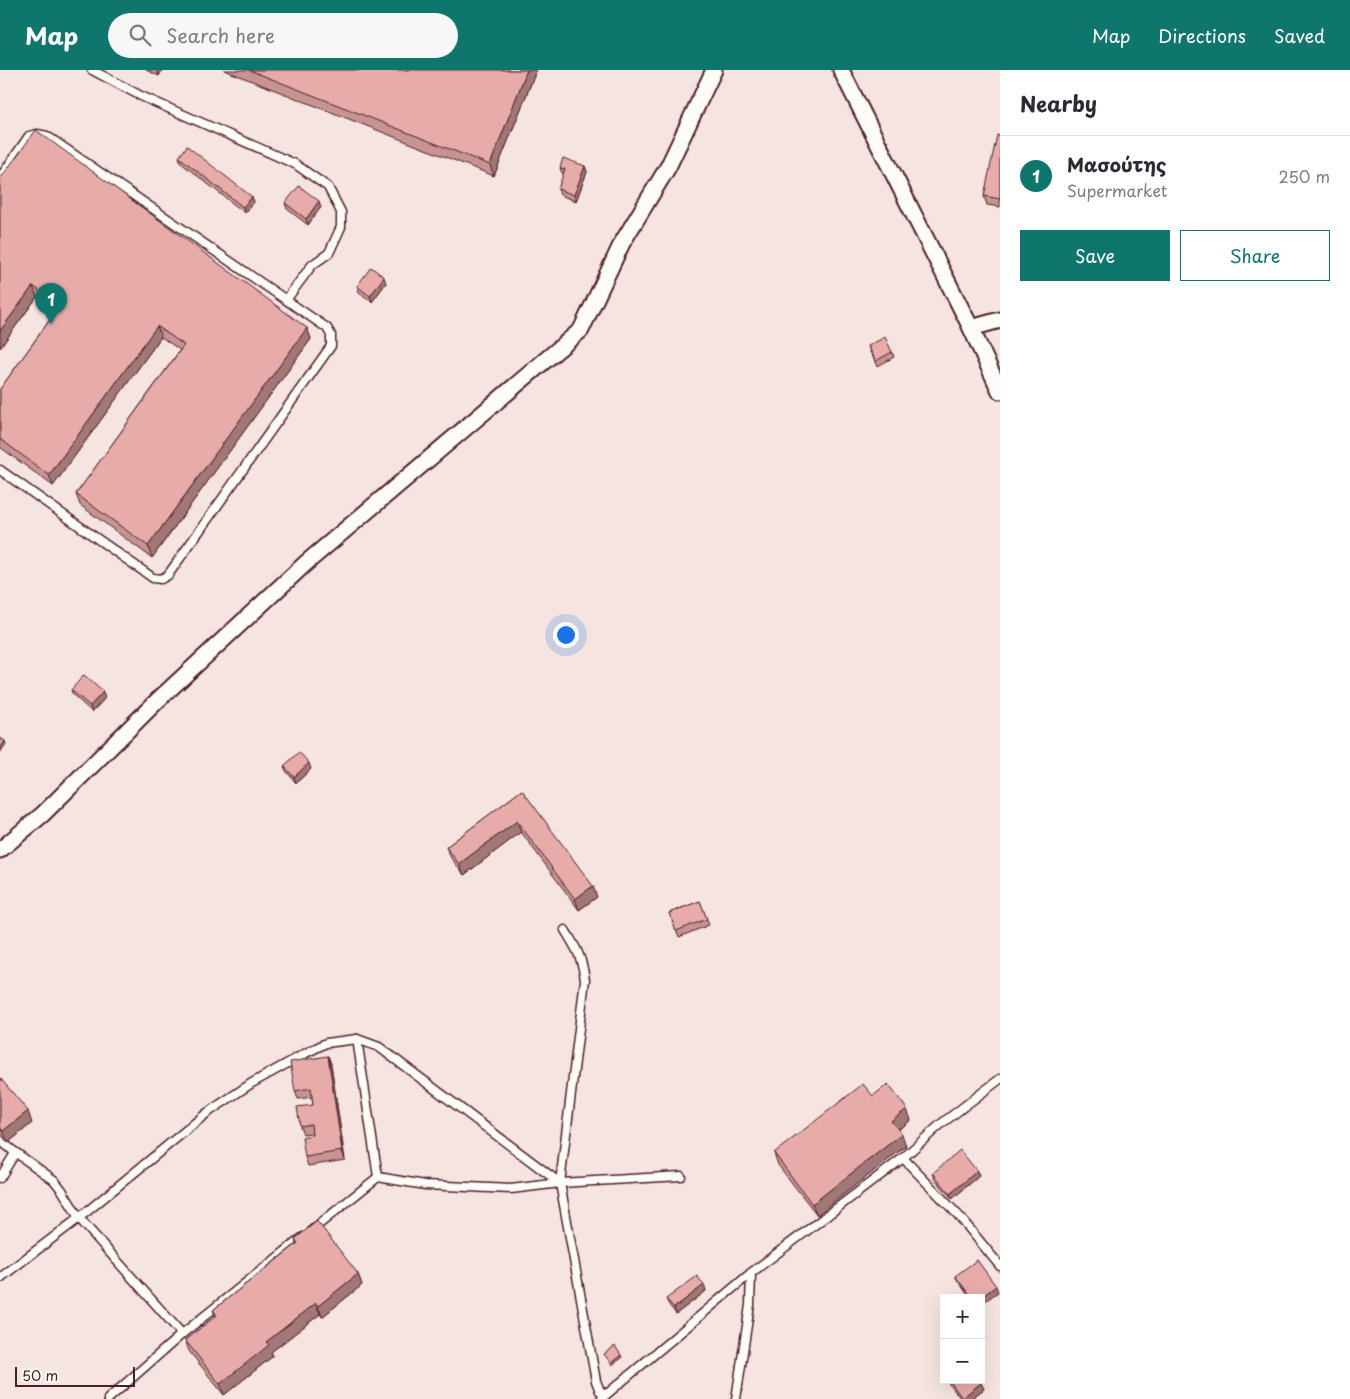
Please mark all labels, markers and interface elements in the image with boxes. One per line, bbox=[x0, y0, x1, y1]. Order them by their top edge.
search box bbox=[108, 13, 458, 58]
text: Map bbox=[25, 17, 78, 53]
icon: search bbox=[126, 21, 154, 49]
text: Search here bbox=[166, 21, 275, 49]
text: Map bbox=[1092, 22, 1130, 49]
text: Directions bbox=[1158, 22, 1246, 49]
text: Saved bbox=[1274, 22, 1325, 49]
text: Nearby bbox=[1020, 87, 1097, 119]
text: Μασούτης bbox=[1067, 150, 1166, 178]
text: 1 bbox=[1032, 164, 1040, 188]
text: 250 m bbox=[1279, 164, 1330, 188]
text: Supermarket bbox=[1067, 178, 1167, 202]
button: Save bbox=[1020, 230, 1170, 281]
button: Share bbox=[1180, 230, 1330, 281]
pin: 1 bbox=[35, 283, 67, 324]
your location bbox=[553, 622, 579, 648]
map controls bbox=[940, 1294, 985, 1384]
button: + bbox=[940, 1294, 985, 1339]
button: − bbox=[940, 1339, 985, 1384]
scale bar bbox=[15, 1364, 135, 1387]
text: 50 m bbox=[22, 1365, 58, 1386]

